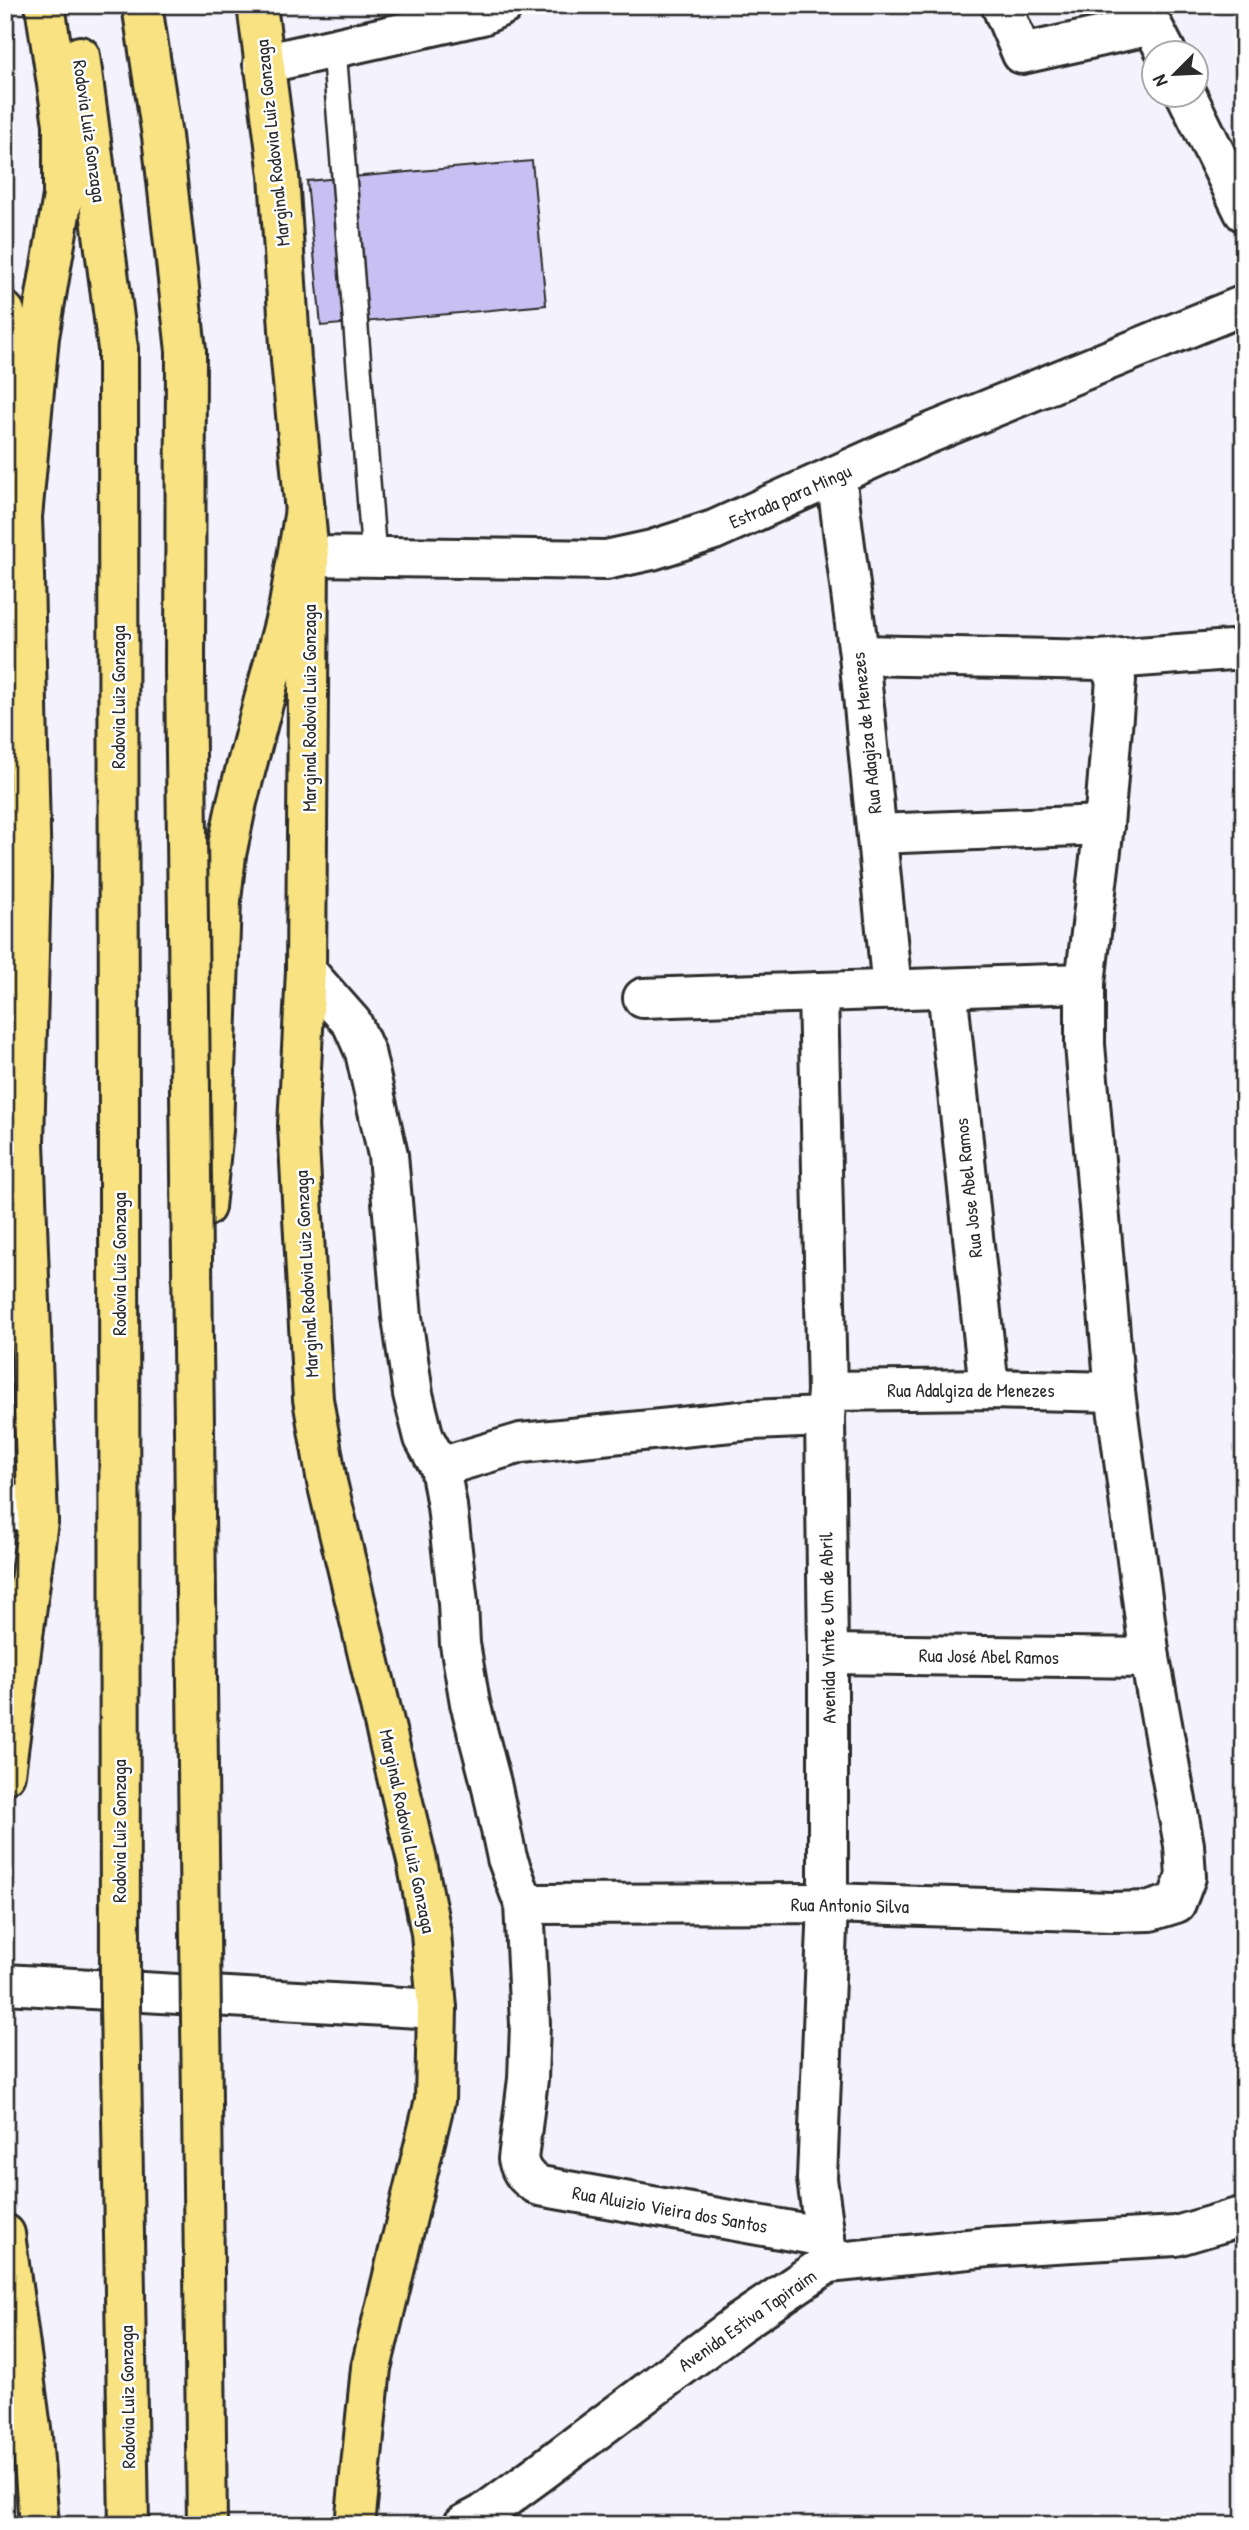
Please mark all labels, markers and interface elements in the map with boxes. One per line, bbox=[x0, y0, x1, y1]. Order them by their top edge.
street label: Marginal Rodovia Luiz Gonzaga bbox=[248, 38, 296, 248]
north arrow bbox=[1140, 38, 1210, 108]
street label: Rodovia Luiz Gonzaga bbox=[67, 58, 113, 204]
text: N bbox=[1146, 71, 1173, 91]
street label: Estrada para Mingu bbox=[725, 457, 856, 535]
street label: Marginal Rodovia Luiz Gonzaga bbox=[296, 604, 322, 812]
street label: Rodovia Luiz Gonzaga bbox=[105, 625, 131, 769]
street label: Rua Adagiza de Menezes bbox=[845, 651, 887, 815]
street label: Rua Jose Abel Ramos bbox=[948, 1117, 988, 1259]
street label: Marginal Rodovia Luiz Gonzaga bbox=[288, 1169, 324, 1378]
street label: Rodovia Luiz Gonzaga bbox=[106, 1192, 132, 1336]
street label: Rua Adalgiza de Menezes bbox=[887, 1377, 1055, 1403]
street label: Avenida Vinte e Um de Abril bbox=[812, 1531, 842, 1724]
street label: Rua José Abel Ramos bbox=[919, 1642, 1059, 1670]
street label: Marginal Rodovia Luiz Gonzaga bbox=[374, 1727, 442, 1936]
street label: Rodovia Luiz Gonzaga bbox=[106, 1759, 132, 1903]
street label: Rua Antonio Silva bbox=[791, 1891, 910, 1919]
street label: Rua Aluizio Vieira dos Santos bbox=[570, 2179, 770, 2239]
street label: Avenida Estiva Tapiraim bbox=[673, 2263, 821, 2377]
street label: Rodovia Luiz Gonzaga bbox=[113, 2325, 141, 2469]

